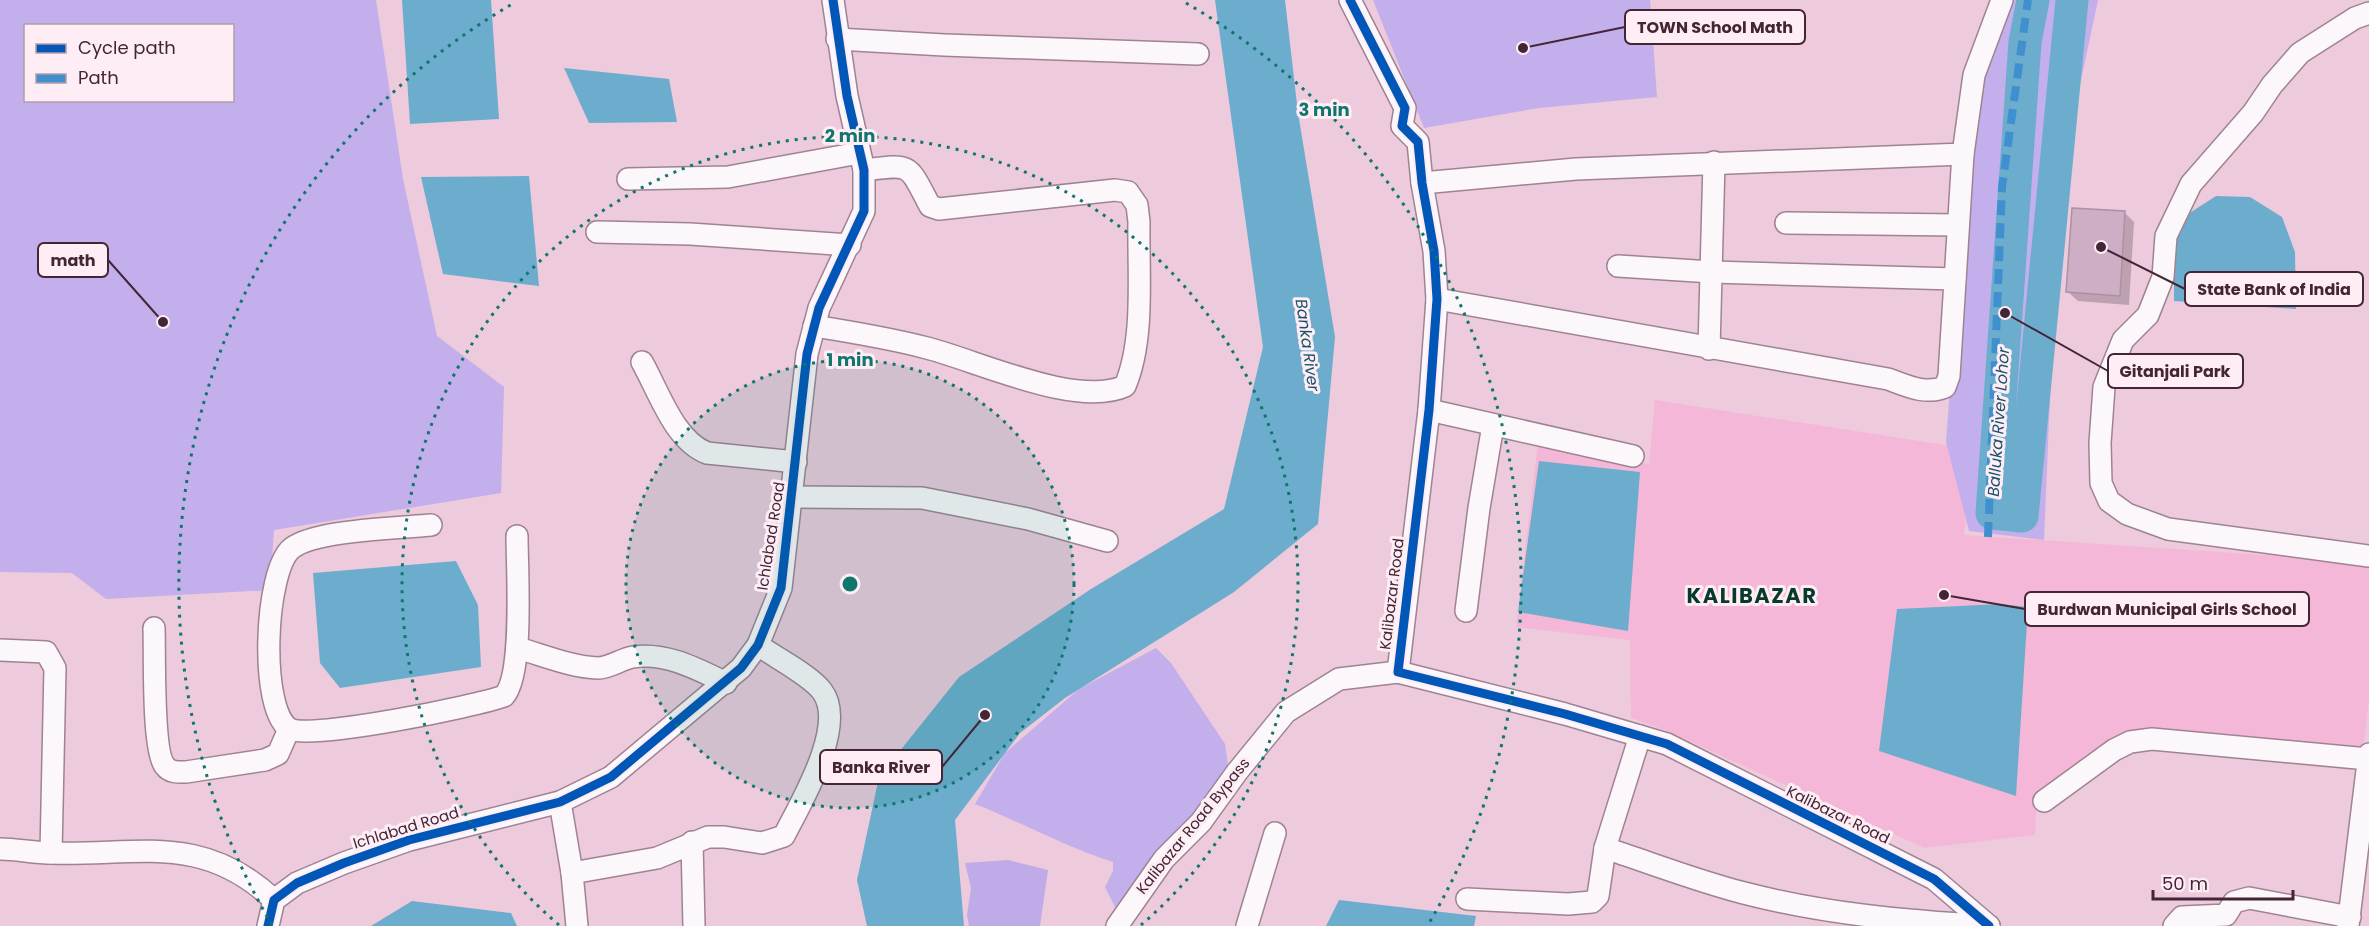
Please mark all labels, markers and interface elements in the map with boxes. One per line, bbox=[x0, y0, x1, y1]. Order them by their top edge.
callout: TOWN School Math bbox=[1625, 10, 1805, 44]
text: TOWN School Math bbox=[1637, 16, 1793, 39]
legend bbox=[24, 24, 234, 102]
text: Cycle path bbox=[78, 35, 176, 60]
text: Path bbox=[78, 65, 119, 90]
text: 3 min bbox=[1298, 97, 1350, 122]
text: 2 min bbox=[825, 123, 875, 148]
callout: math bbox=[38, 243, 108, 277]
text: math bbox=[50, 249, 96, 272]
callout: State Bank of India bbox=[2185, 272, 2363, 306]
text: State Bank of India bbox=[2197, 278, 2351, 301]
water label: Banka River bbox=[1290, 297, 1326, 394]
water label: Balluka River Lohor bbox=[1982, 346, 2015, 497]
text: 1 min bbox=[826, 347, 874, 372]
callout: Gitanjali Park bbox=[2108, 354, 2243, 388]
text: Gitanjali Park bbox=[2119, 360, 2231, 383]
street label: Ichlabad Road bbox=[752, 480, 789, 592]
street label: Kalibazar Road bbox=[1374, 537, 1409, 651]
centre of rings bbox=[840, 574, 860, 594]
district label: KALIBAZAR bbox=[1687, 581, 1817, 610]
callout: Burdwan Municipal Girls School bbox=[2025, 592, 2309, 626]
text: Burdwan Municipal Girls School bbox=[2037, 598, 2297, 621]
callout: Banka River bbox=[820, 750, 942, 784]
street label: Kalibazar Road Bypass bbox=[1131, 753, 1254, 898]
text: Banka River bbox=[832, 756, 930, 779]
street label: Kalibazar Road bbox=[1783, 780, 1893, 849]
street label: Ichlabad Road bbox=[350, 801, 461, 854]
scale bar bbox=[2153, 863, 2292, 901]
text: 50 m bbox=[2162, 871, 2208, 896]

